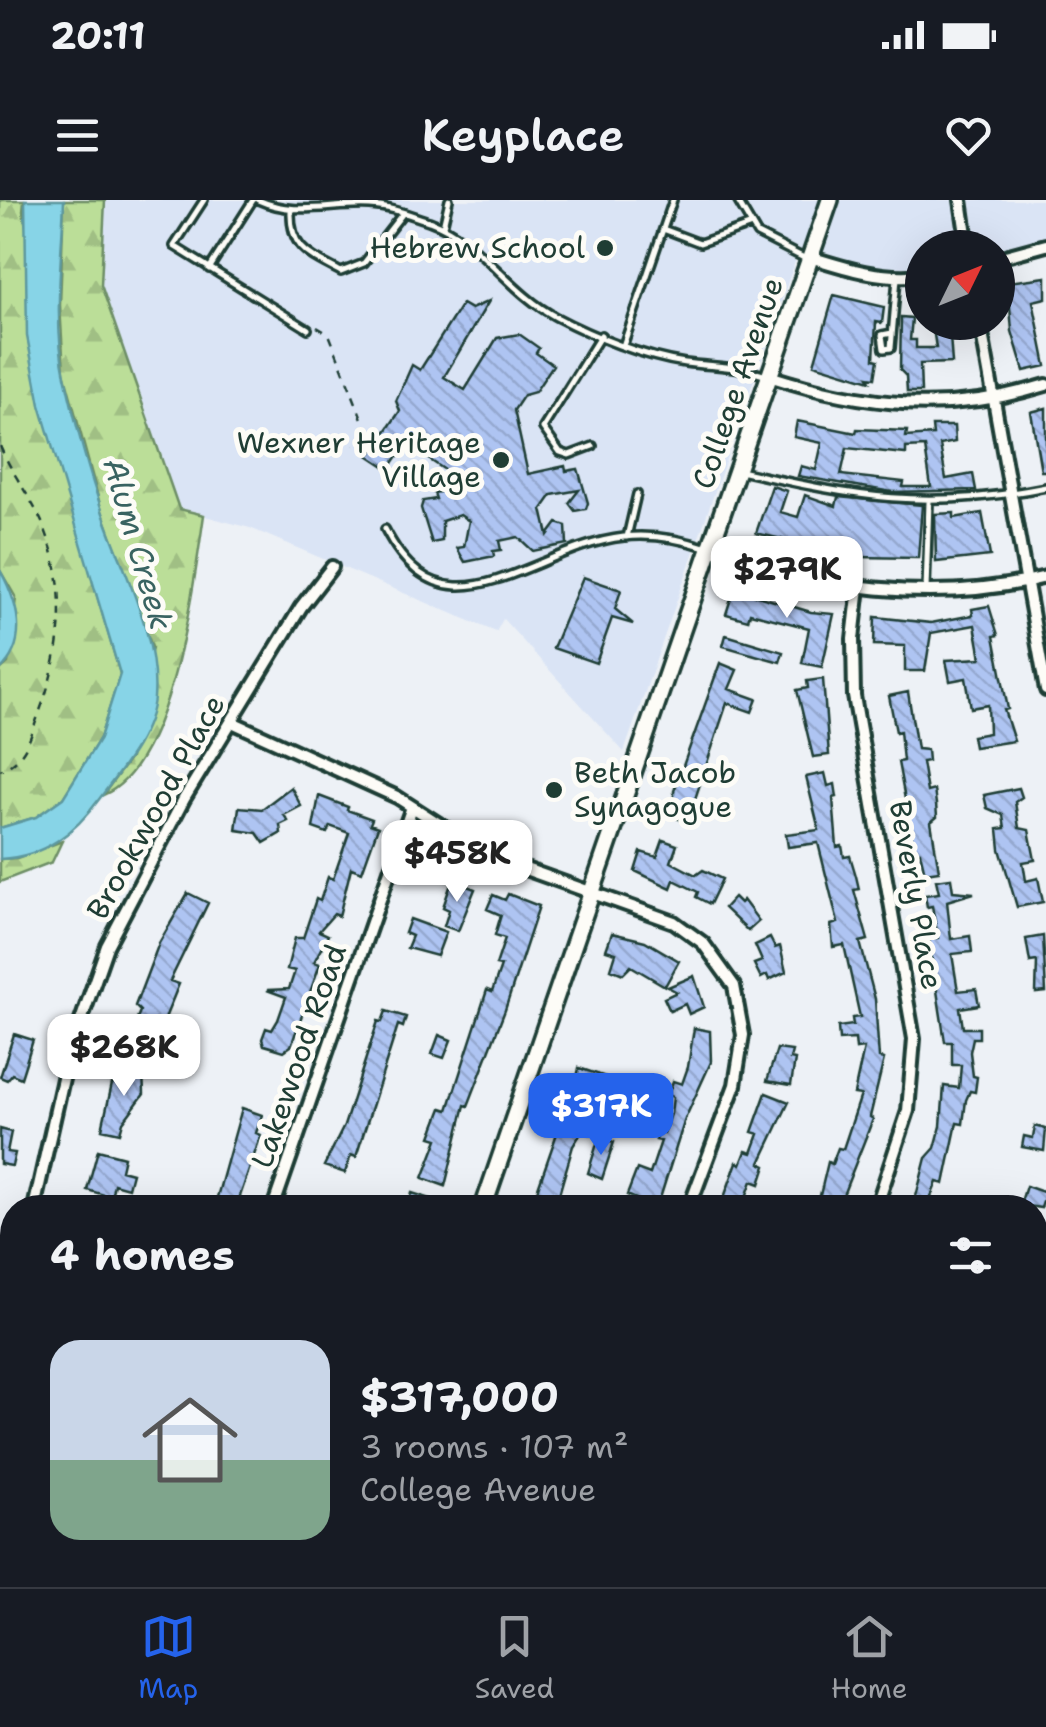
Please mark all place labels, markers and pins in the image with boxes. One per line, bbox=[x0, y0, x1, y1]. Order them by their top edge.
place label: Hebrew School bbox=[370, 227, 585, 268]
marker: Hebrew School bbox=[594, 237, 616, 259]
place label: Wexner Heritage Village bbox=[236, 422, 481, 497]
marker: Wexner Heritage Village bbox=[490, 449, 512, 471]
pin: $279K bbox=[717, 536, 857, 621]
place label: Beth Jacob Synagogue bbox=[574, 752, 736, 827]
marker: Beth Jacob Synagogue bbox=[543, 779, 565, 801]
pin: $458K bbox=[387, 820, 527, 905]
pin: $268K bbox=[54, 1014, 194, 1099]
pin: $317K bbox=[531, 1073, 671, 1158]

